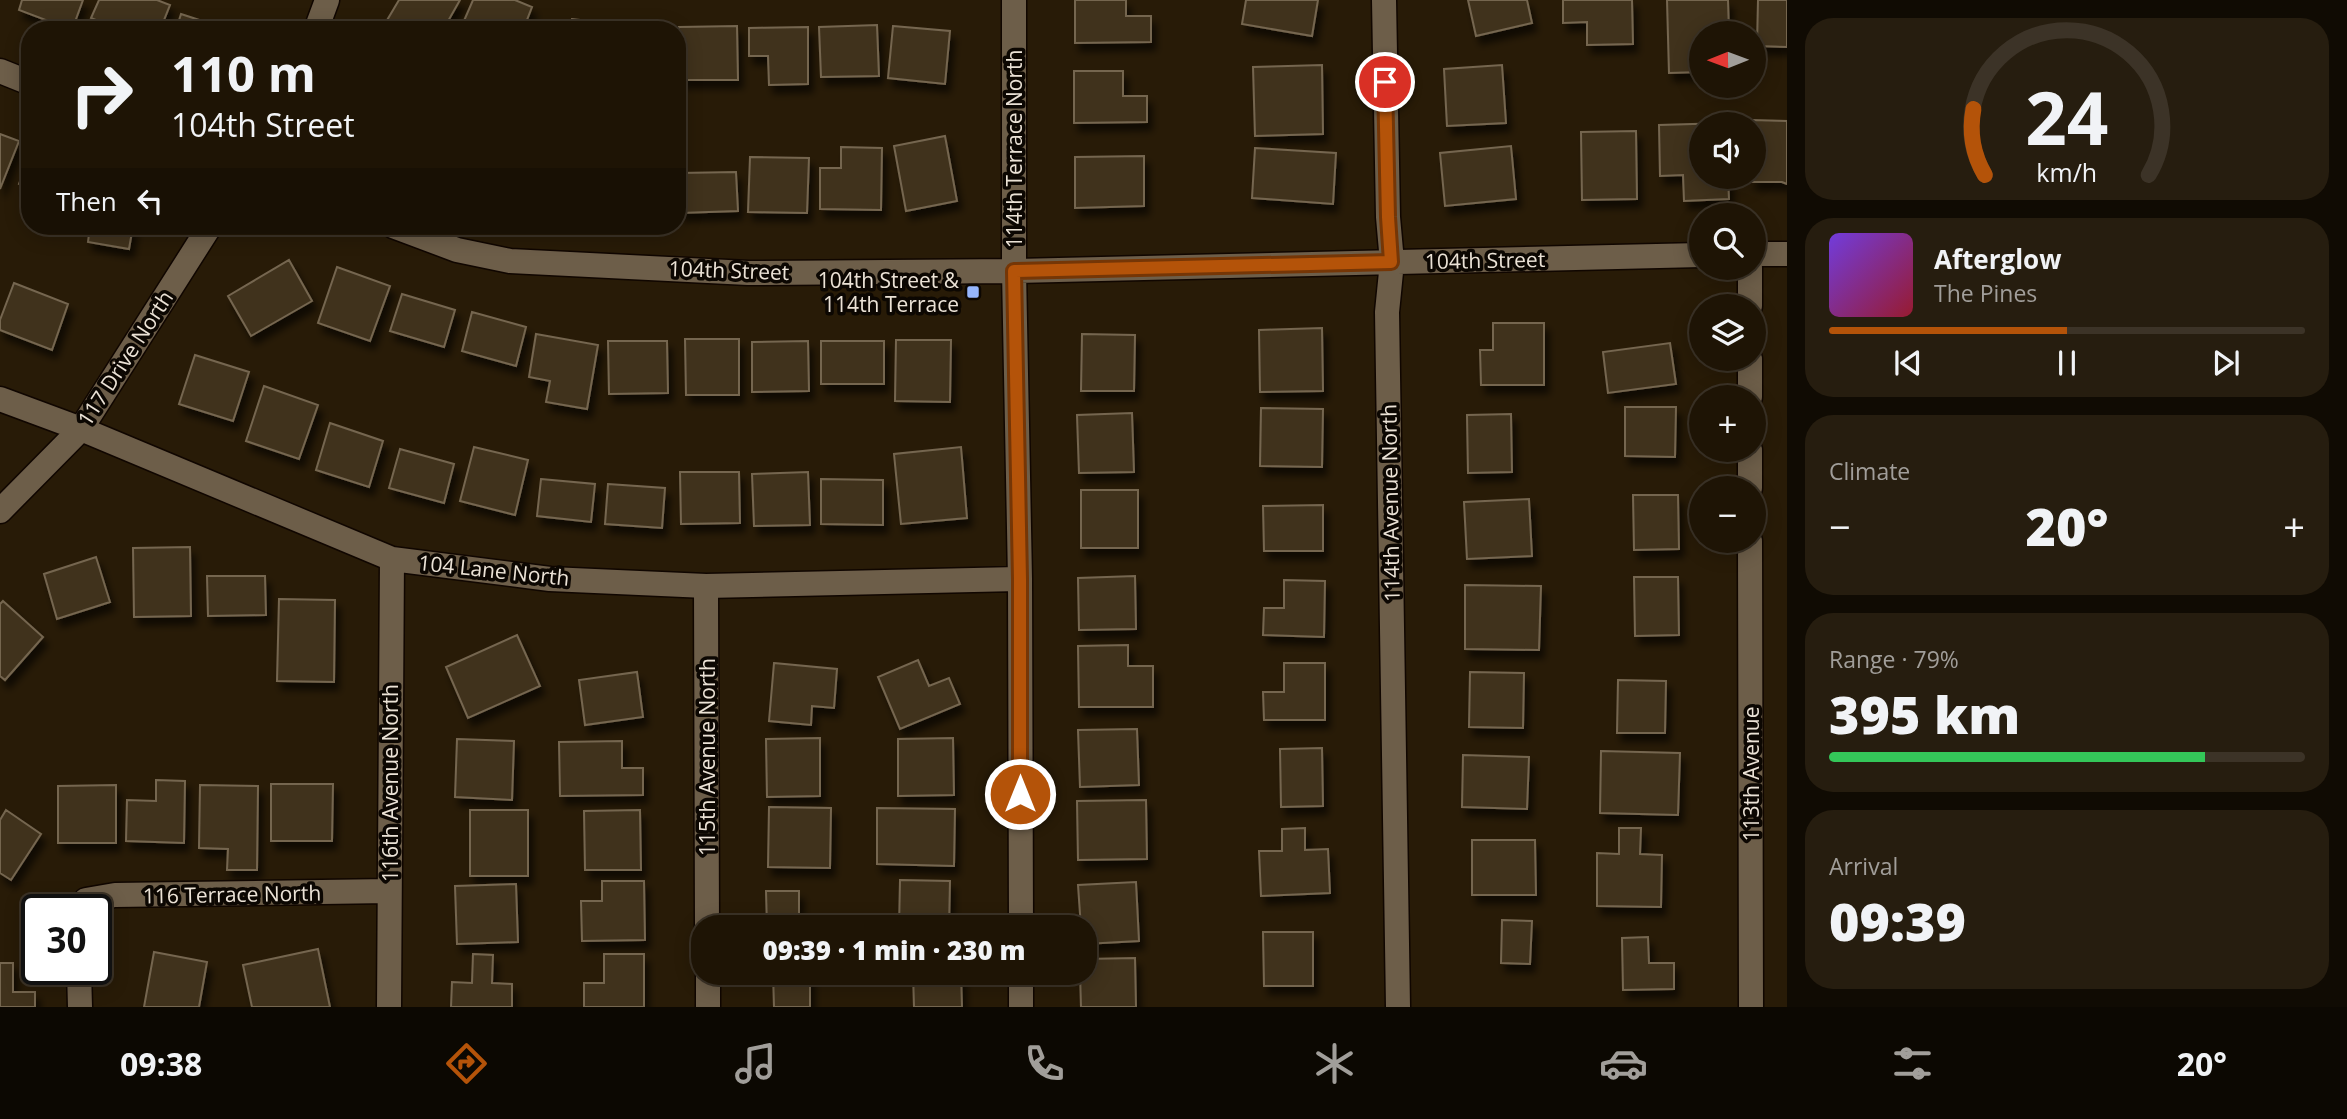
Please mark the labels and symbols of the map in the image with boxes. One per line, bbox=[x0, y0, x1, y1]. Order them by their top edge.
north arrow bbox=[1689, 21, 1766, 98]
street label: 114th Terrace North bbox=[1000, 50, 1028, 248]
pin bbox=[1355, 52, 1415, 112]
street label: 104th Street bbox=[1425, 245, 1545, 275]
street label: 104th Street bbox=[668, 254, 790, 286]
place label: 104th Street & 114th Terrace bbox=[818, 266, 960, 318]
marker: 104th Street & 114th Terrace bbox=[965, 284, 981, 300]
street label: 117 Drive North bbox=[71, 285, 179, 431]
street label: 114th Avenue North bbox=[1374, 404, 1406, 602]
street label: 104 Lane North bbox=[417, 548, 571, 592]
street label: 115th Avenue North bbox=[693, 658, 721, 856]
street label: 116th Avenue North bbox=[376, 684, 404, 882]
street label: 113th Avenue bbox=[1737, 707, 1765, 841]
position arrow bbox=[983, 757, 1057, 831]
street label: 116 Terrace North bbox=[143, 878, 321, 910]
speed limit sign: 30 bbox=[21, 894, 112, 985]

